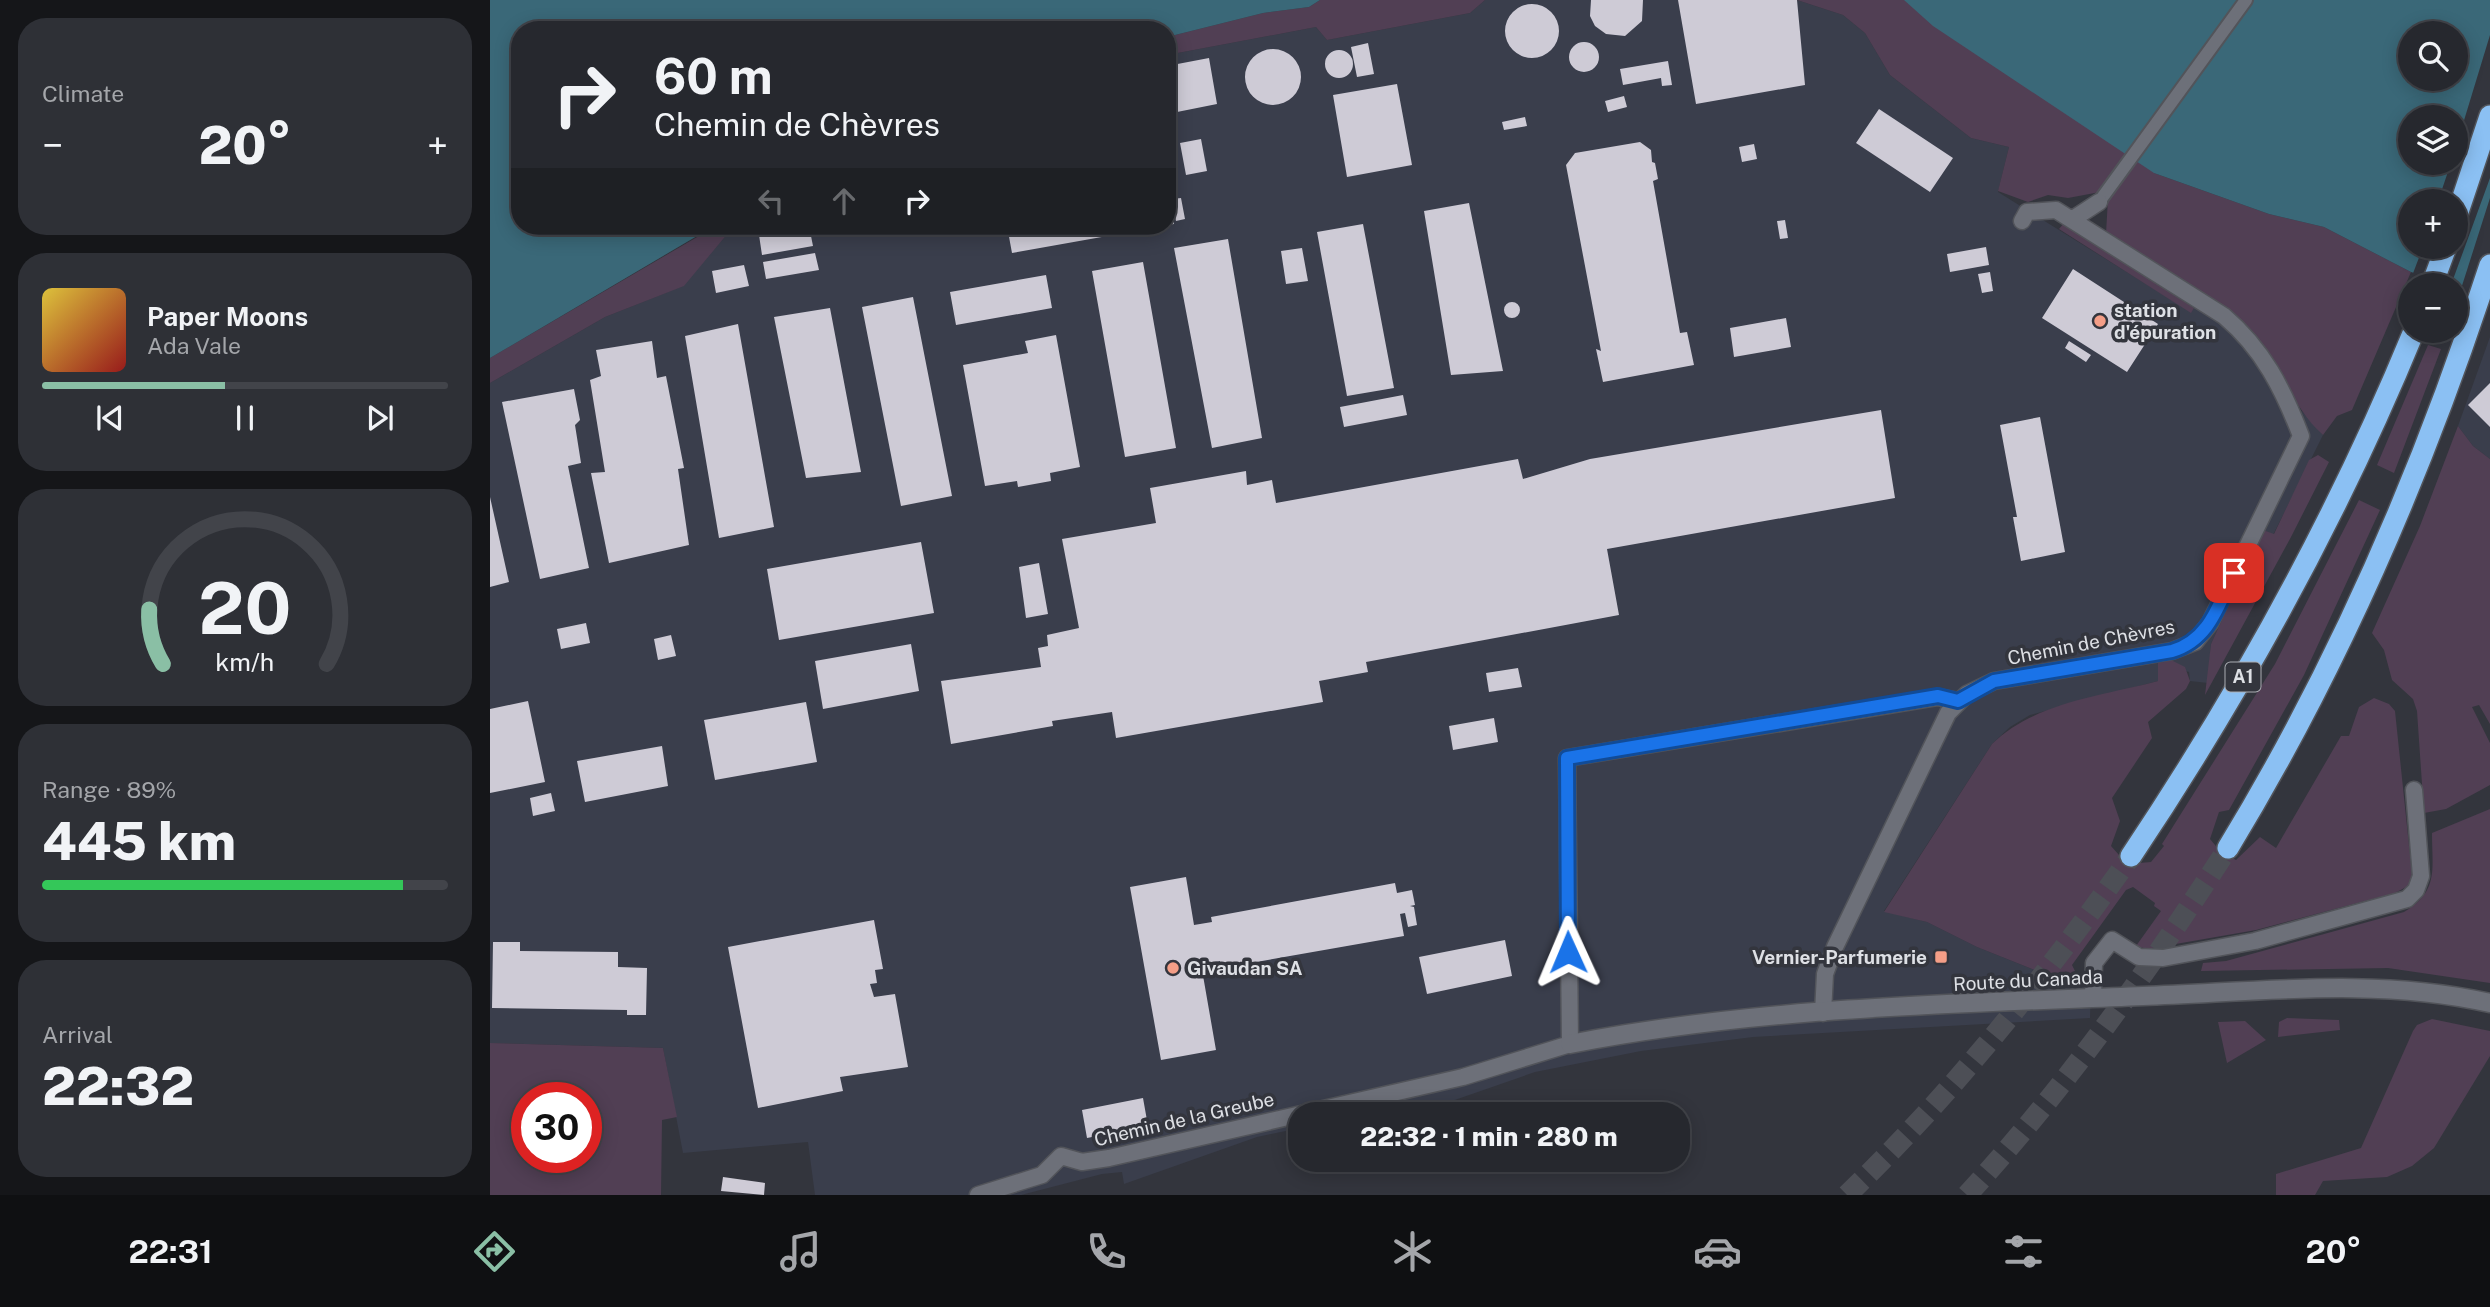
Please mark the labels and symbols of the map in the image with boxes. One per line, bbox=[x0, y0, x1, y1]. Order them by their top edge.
place label: station d'épuration bbox=[2114, 299, 2216, 343]
marker: station d'épuration bbox=[2092, 313, 2108, 329]
pin bbox=[2204, 543, 2264, 603]
street label: Chemin de Chèvres bbox=[2006, 615, 2176, 669]
road number: A1 bbox=[2226, 662, 2260, 692]
position arrow bbox=[1531, 915, 1605, 989]
place label: Vernier-Parfumerie bbox=[1752, 946, 1927, 968]
marker: Vernier-Parfumerie bbox=[1933, 949, 1949, 965]
place label: Givaudan SA bbox=[1187, 957, 1303, 979]
marker: Givaudan SA bbox=[1165, 960, 1181, 976]
street label: Route du Canada bbox=[1952, 965, 2104, 995]
speed limit sign: 30 bbox=[511, 1082, 602, 1173]
street label: Chemin de la Greube bbox=[1092, 1088, 1276, 1150]

